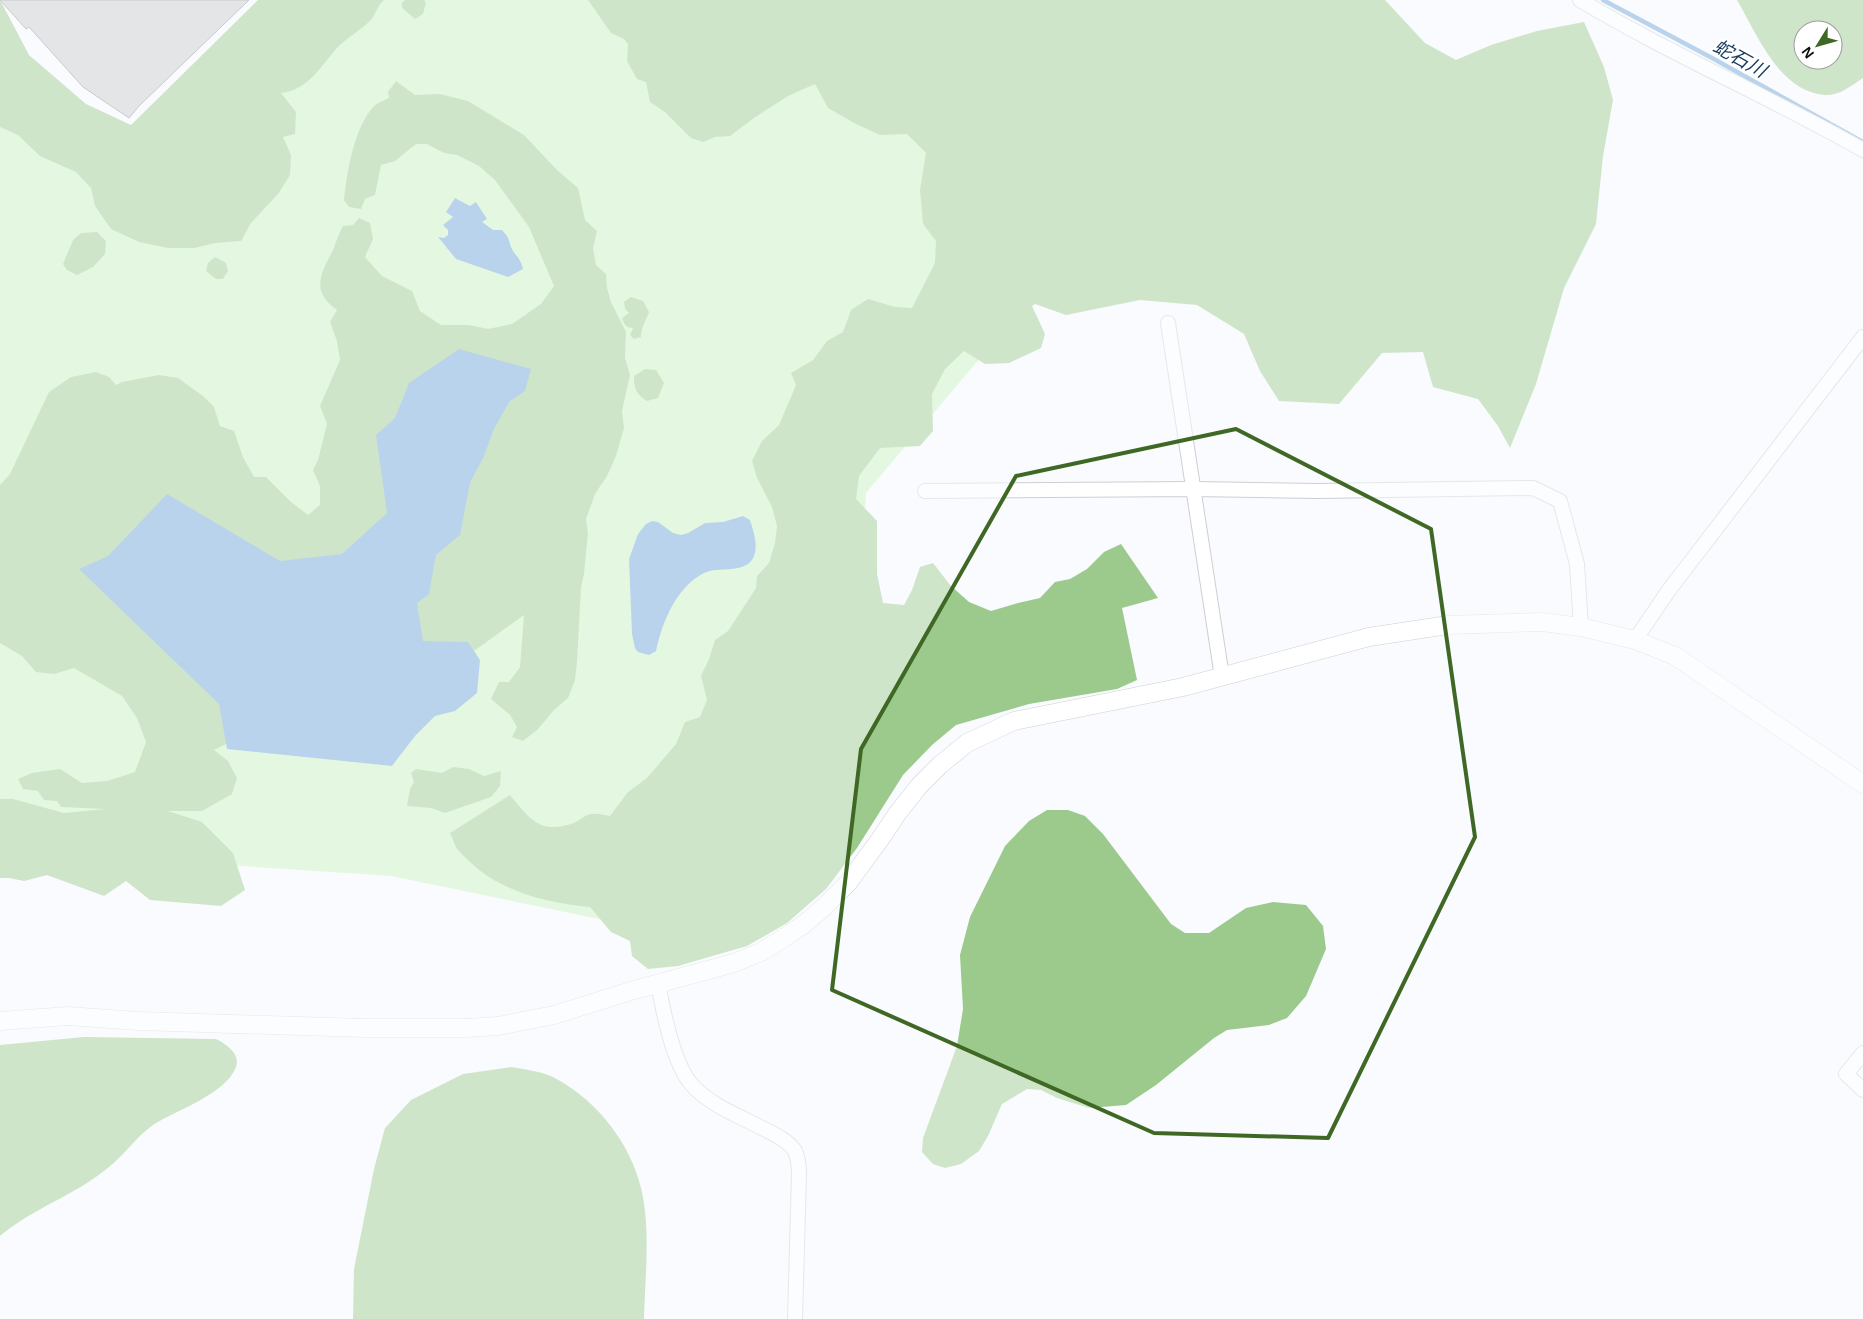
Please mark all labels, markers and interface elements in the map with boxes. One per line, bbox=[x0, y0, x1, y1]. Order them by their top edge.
north arrow bbox=[1793, 20, 1843, 70]
water label: 蛇石川 bbox=[1710, 35, 1772, 82]
text: N bbox=[1798, 44, 1817, 62]

